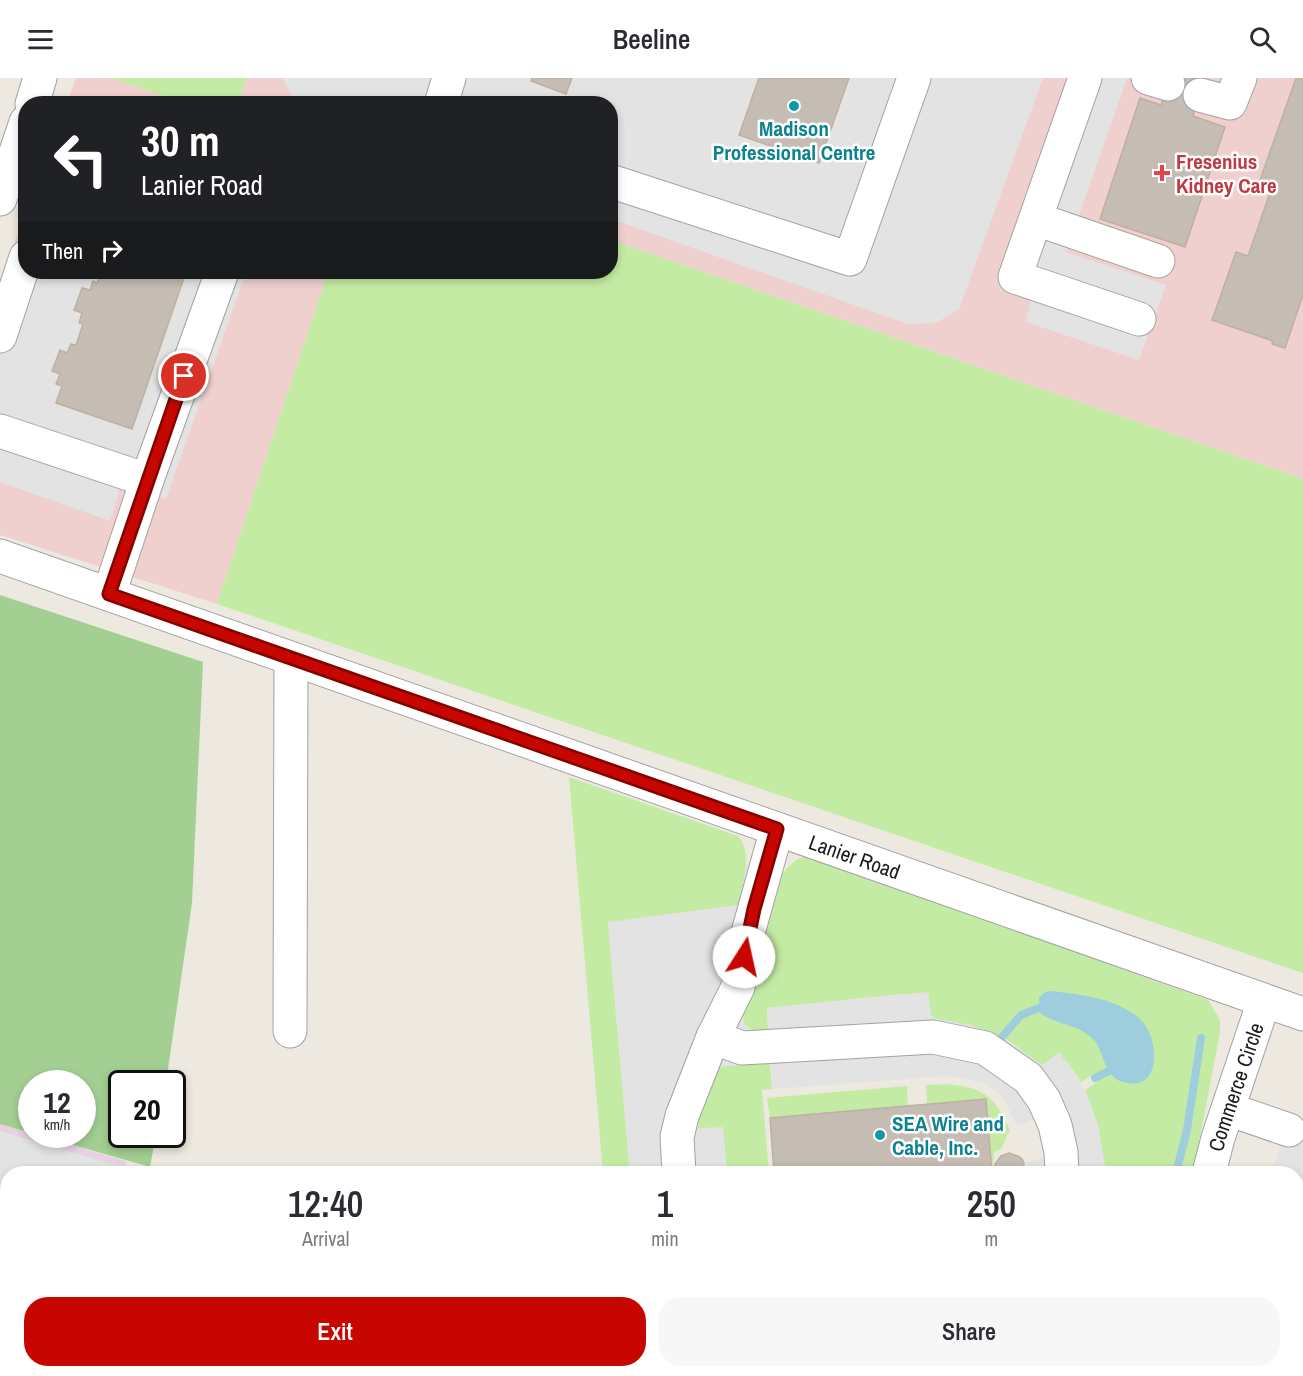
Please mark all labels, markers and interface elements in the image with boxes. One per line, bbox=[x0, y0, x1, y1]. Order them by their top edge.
text: Beeline bbox=[613, 21, 690, 57]
icon: menu bbox=[24, 23, 57, 56]
icon: search bbox=[1246, 23, 1279, 56]
marker: Madison Professional Centre bbox=[787, 99, 801, 113]
text: 30 m bbox=[141, 113, 220, 169]
place label: Madison Professional Centre bbox=[713, 114, 875, 167]
icon: left bbox=[42, 120, 120, 198]
place label: Fresenius Kidney Care bbox=[1176, 147, 1277, 200]
marker: Fresenius Kidney Care bbox=[1153, 164, 1171, 182]
text: Lanier Road bbox=[141, 167, 263, 203]
icon: right bbox=[95, 234, 128, 267]
text: Then bbox=[42, 236, 83, 266]
pin bbox=[158, 350, 209, 401]
icon: arrive bbox=[167, 359, 200, 392]
street label: Lanier Road bbox=[805, 827, 904, 886]
position arrow bbox=[712, 925, 776, 989]
street label: Commerce Circle bbox=[1201, 1019, 1270, 1154]
speed limit sign: 20 bbox=[108, 1070, 186, 1148]
text: 12 bbox=[43, 1082, 71, 1122]
place label: SEA Wire and Cable, Inc. bbox=[892, 1109, 1004, 1162]
text: km/h bbox=[44, 1114, 70, 1135]
marker: SEA Wire and Cable, Inc. bbox=[873, 1128, 887, 1142]
text: 12:40 bbox=[288, 1180, 363, 1228]
text: 1 bbox=[657, 1180, 673, 1228]
text: 250 bbox=[967, 1180, 1016, 1228]
text: Arrival bbox=[302, 1225, 349, 1252]
text: min bbox=[651, 1225, 679, 1252]
text: m bbox=[984, 1225, 998, 1252]
button: Exit bbox=[24, 1297, 646, 1366]
button: Share bbox=[658, 1297, 1280, 1366]

